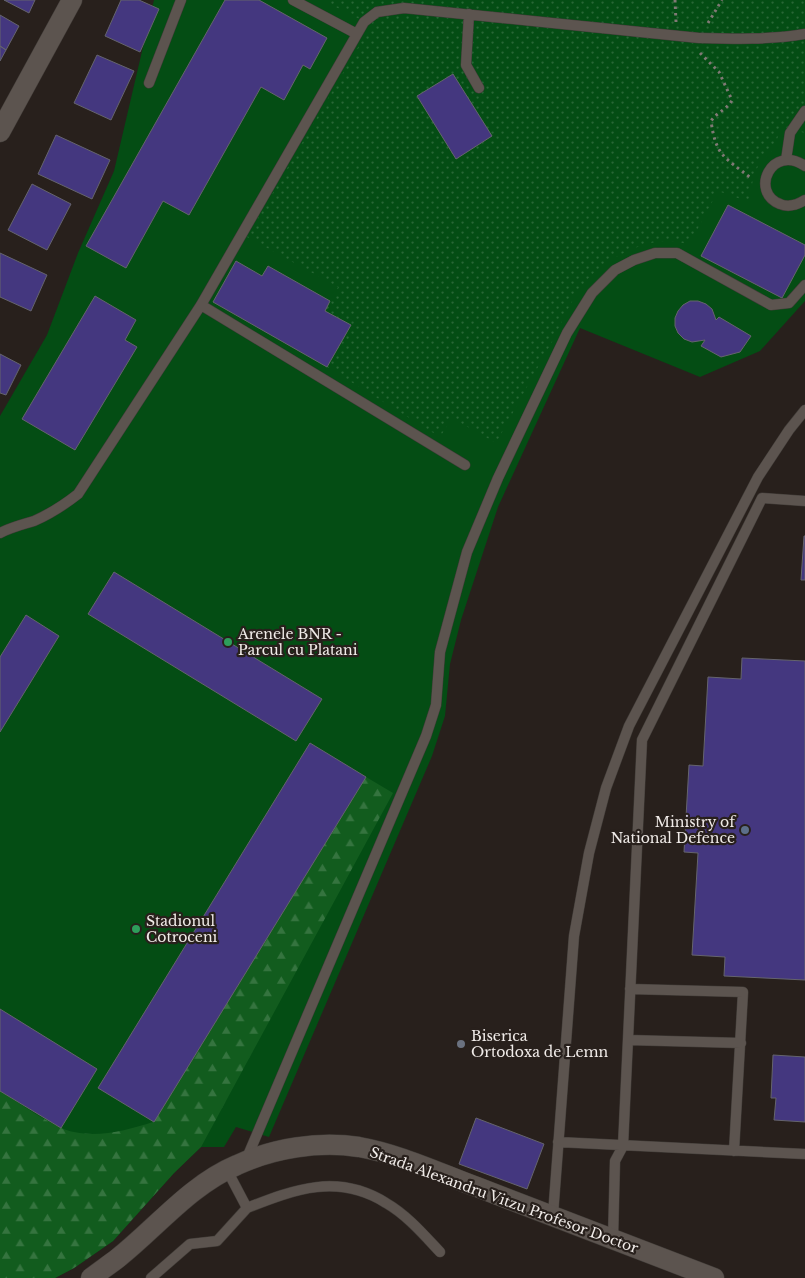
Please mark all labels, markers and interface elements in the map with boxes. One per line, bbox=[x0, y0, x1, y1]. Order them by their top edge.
place label: Arenele BNR - Parcul cu Platani bbox=[237, 625, 358, 659]
marker: Arenele BNR - Parcul cu Platani bbox=[222, 636, 234, 648]
place label: Ministry of National Defence bbox=[611, 813, 737, 847]
marker: Ministry of National Defence bbox=[739, 824, 751, 836]
place label: Stadionul Cotroceni bbox=[146, 912, 218, 946]
marker: Stadionul Cotroceni bbox=[130, 923, 142, 935]
place label: Biserica Ortodoxa de Lemn bbox=[471, 1027, 608, 1061]
marker: Biserica Ortodoxa de Lemn bbox=[455, 1038, 467, 1050]
street label: Strada Alexandru Vitzu Profesor Doctor bbox=[367, 1143, 641, 1257]

